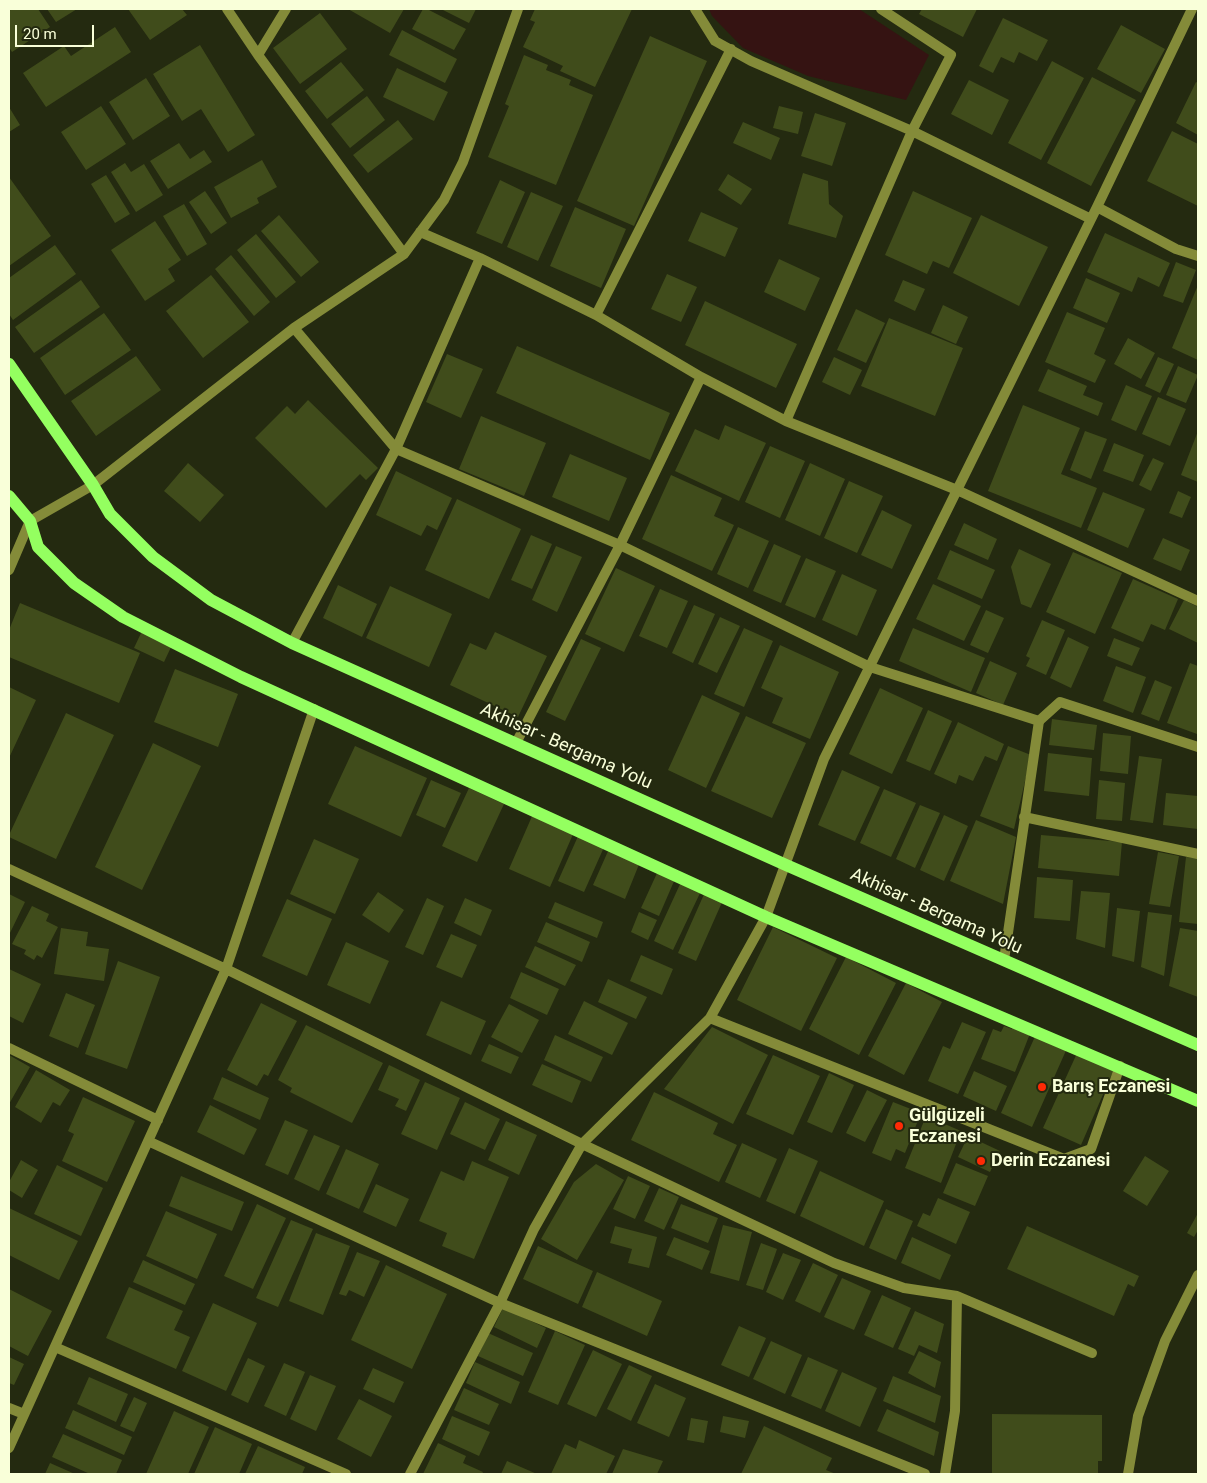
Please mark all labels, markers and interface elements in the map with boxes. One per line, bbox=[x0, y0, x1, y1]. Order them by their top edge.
scale bar bbox=[18, 15, 96, 47]
text: 20 m bbox=[23, 25, 57, 43]
street label: Akhisar - Bergama Yolu bbox=[477, 699, 655, 795]
street label: Akhisar - Bergama Yolu bbox=[847, 864, 1025, 960]
place label: Barış Eczanesi bbox=[1052, 1076, 1170, 1098]
marker: Barış Eczanesi bbox=[1036, 1081, 1048, 1093]
place label: Gülgüzeli Eczanesi bbox=[909, 1105, 985, 1148]
marker: Gülgüzeli Eczanesi bbox=[893, 1120, 905, 1132]
place label: Derin Eczanesi bbox=[991, 1150, 1110, 1172]
marker: Derin Eczanesi bbox=[975, 1155, 987, 1167]

